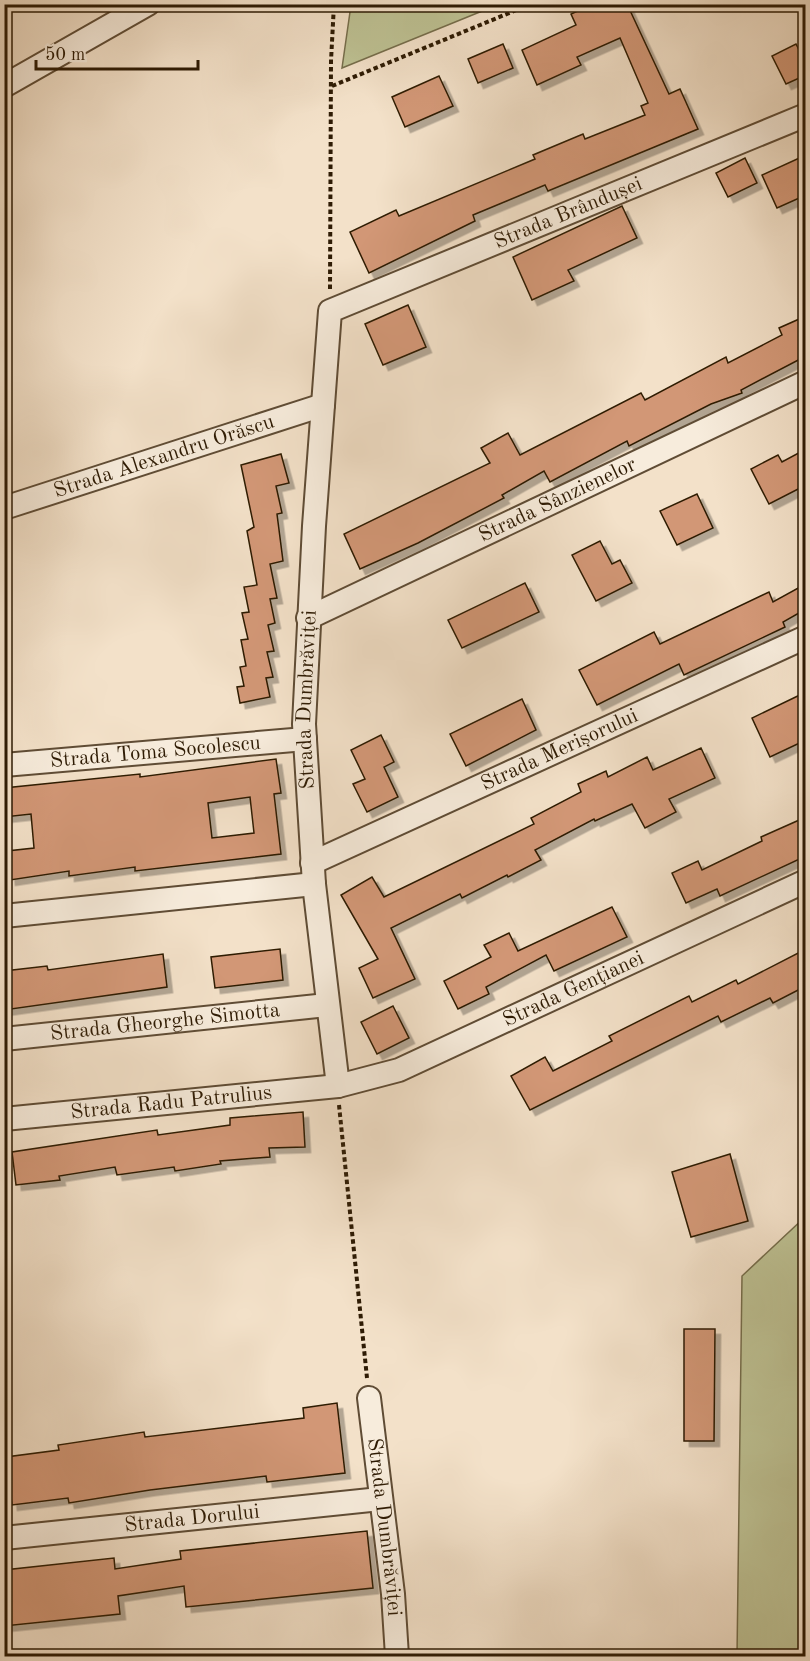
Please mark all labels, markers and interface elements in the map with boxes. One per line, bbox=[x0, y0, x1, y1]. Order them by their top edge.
scale bar bbox=[36, 33, 198, 71]
text: 50 m bbox=[45, 46, 85, 64]
street label: Strada Brândușei bbox=[491, 173, 645, 253]
street label: Strada Alexandru Orăscu bbox=[51, 411, 277, 502]
street label: Strada Sânzienelor bbox=[475, 453, 640, 546]
street label: Strada Dumbrăviței bbox=[293, 610, 320, 790]
street label: Strada Merișorului bbox=[478, 705, 641, 795]
street label: Strada Toma Socolescu bbox=[49, 732, 262, 771]
street label: Strada Gențianei bbox=[500, 947, 647, 1031]
street label: Strada Gheorghe Simotta bbox=[49, 999, 281, 1045]
street label: Strada Radu Patrulius bbox=[69, 1082, 273, 1123]
street label: Strada Dumbrăviței bbox=[363, 1437, 405, 1617]
street label: Strada Dorului bbox=[123, 1501, 261, 1536]

